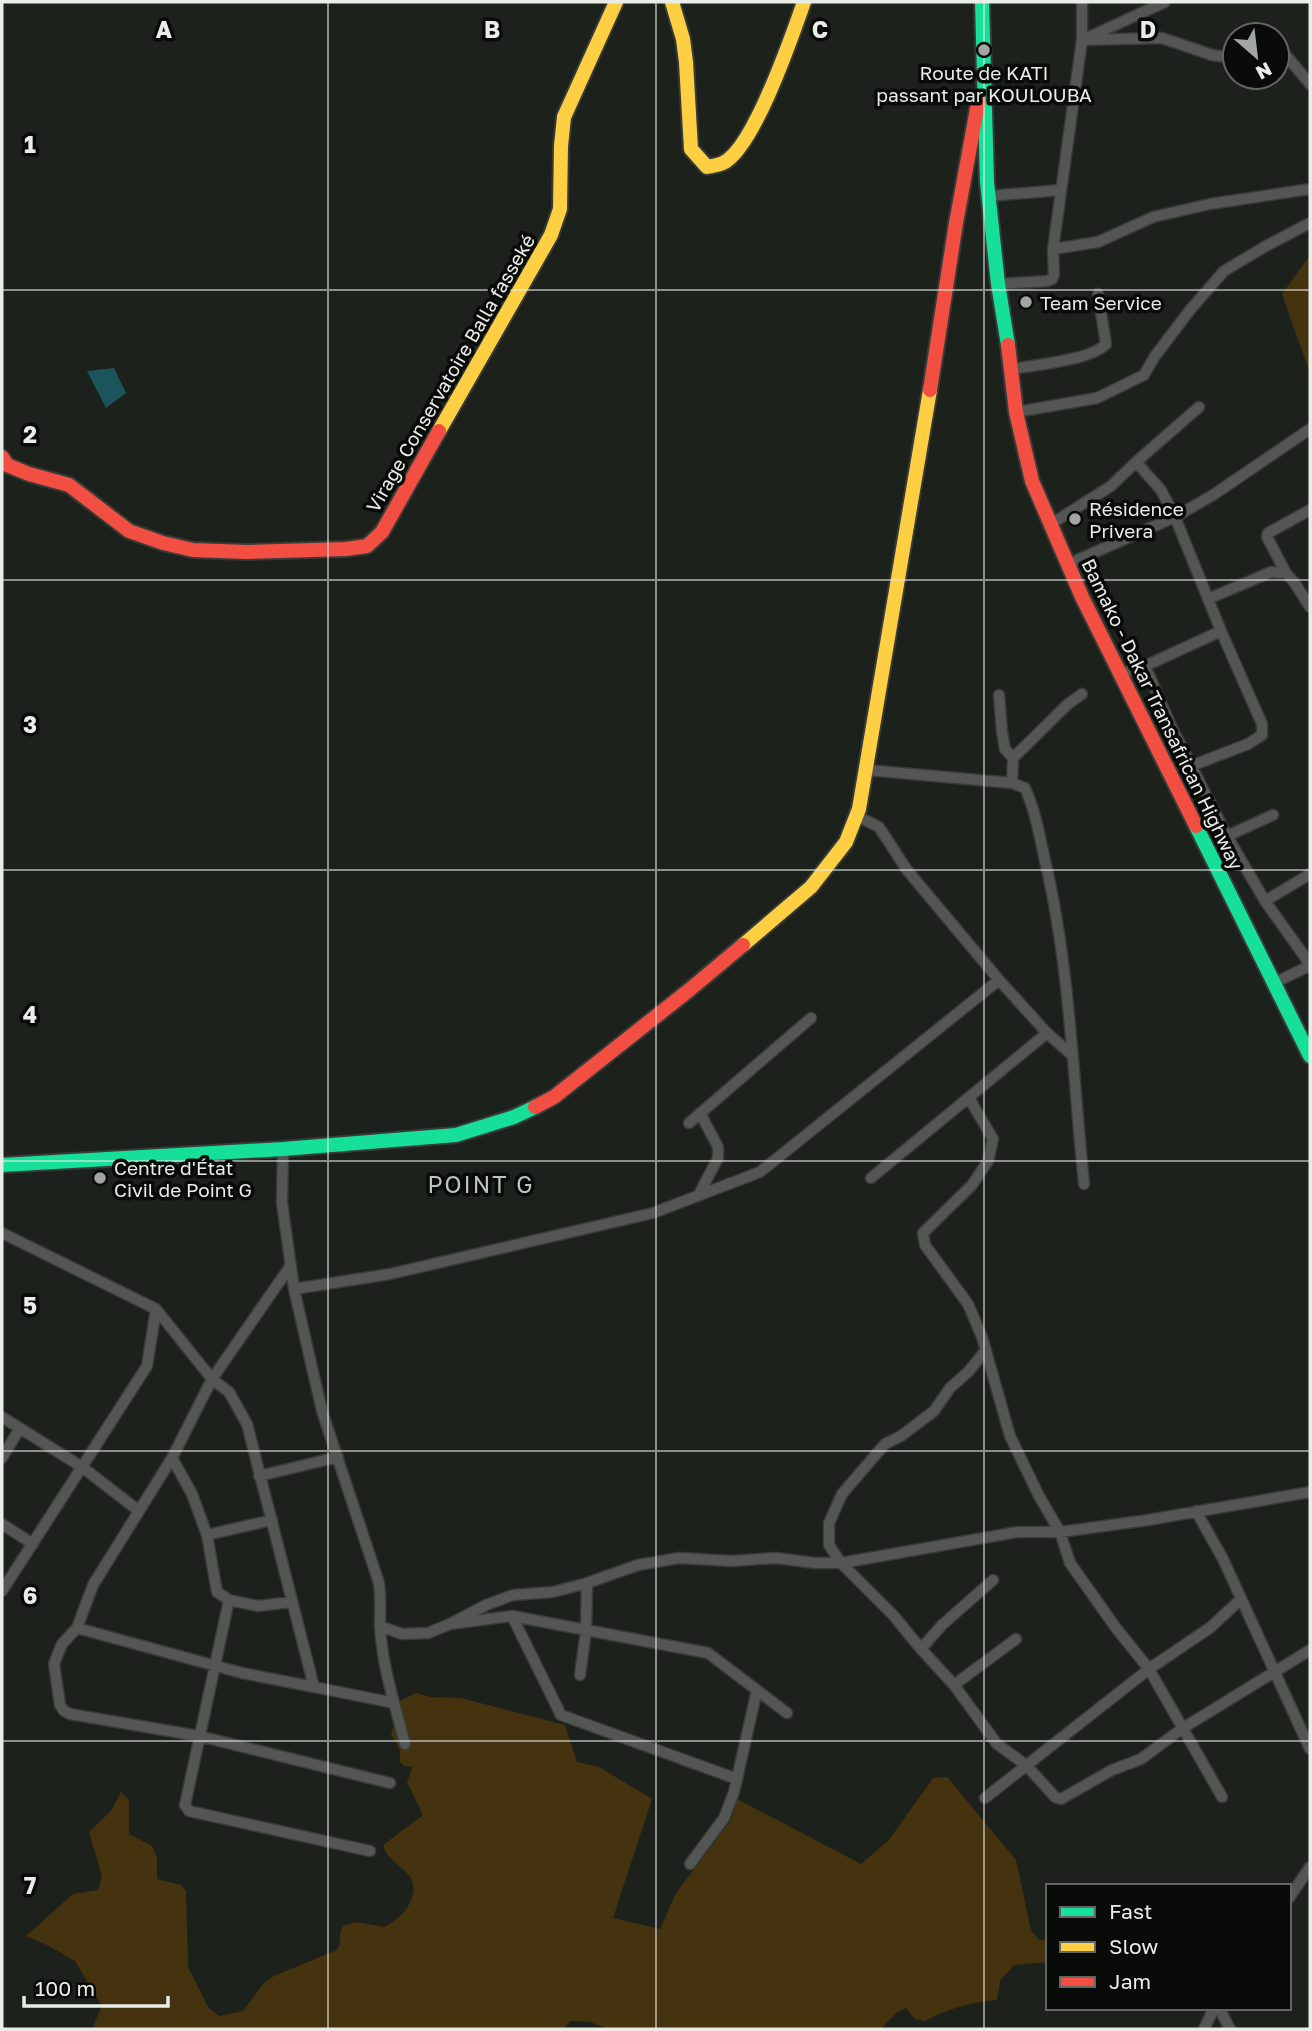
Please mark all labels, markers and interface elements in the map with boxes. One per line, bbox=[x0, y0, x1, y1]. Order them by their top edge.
text: A bbox=[156, 15, 173, 43]
text: B bbox=[484, 15, 500, 43]
text: C bbox=[812, 15, 828, 43]
text: D bbox=[1140, 15, 1156, 43]
north arrow bbox=[1221, 21, 1291, 91]
marker: Route de KATI passant par KOULOUBA bbox=[976, 42, 992, 58]
text: N bbox=[1252, 58, 1276, 85]
place label: Route de KATI passant par KOULOUBA bbox=[876, 61, 1092, 106]
text: 1 bbox=[24, 130, 36, 158]
street label: Virage Conservatoire Balla fasseké bbox=[361, 230, 539, 516]
place label: Team Service bbox=[1040, 291, 1162, 314]
marker: Team Service bbox=[1018, 294, 1034, 310]
text: 2 bbox=[23, 420, 37, 448]
place label: Résidence Privera bbox=[1089, 497, 1184, 542]
marker: Résidence Privera bbox=[1067, 511, 1083, 527]
street label: Bamako - Dakar Transafrican Highway bbox=[1077, 555, 1249, 874]
text: 3 bbox=[23, 710, 37, 738]
text: 4 bbox=[23, 1000, 37, 1028]
place label: Centre d'État Civil de Point G bbox=[114, 1156, 252, 1201]
marker: Centre d'État Civil de Point G bbox=[92, 1170, 108, 1186]
district label: POINT G bbox=[427, 1170, 535, 1198]
text: 5 bbox=[23, 1291, 37, 1319]
text: 6 bbox=[23, 1581, 37, 1609]
text: 7 bbox=[24, 1871, 36, 1899]
legend bbox=[1046, 1884, 1291, 2010]
text: Fast bbox=[1109, 1898, 1152, 1924]
text: Slow bbox=[1109, 1933, 1158, 1959]
scale bar bbox=[24, 1965, 168, 2009]
text: Jam bbox=[1109, 1968, 1151, 1994]
text: 100 m bbox=[35, 1975, 95, 2001]

